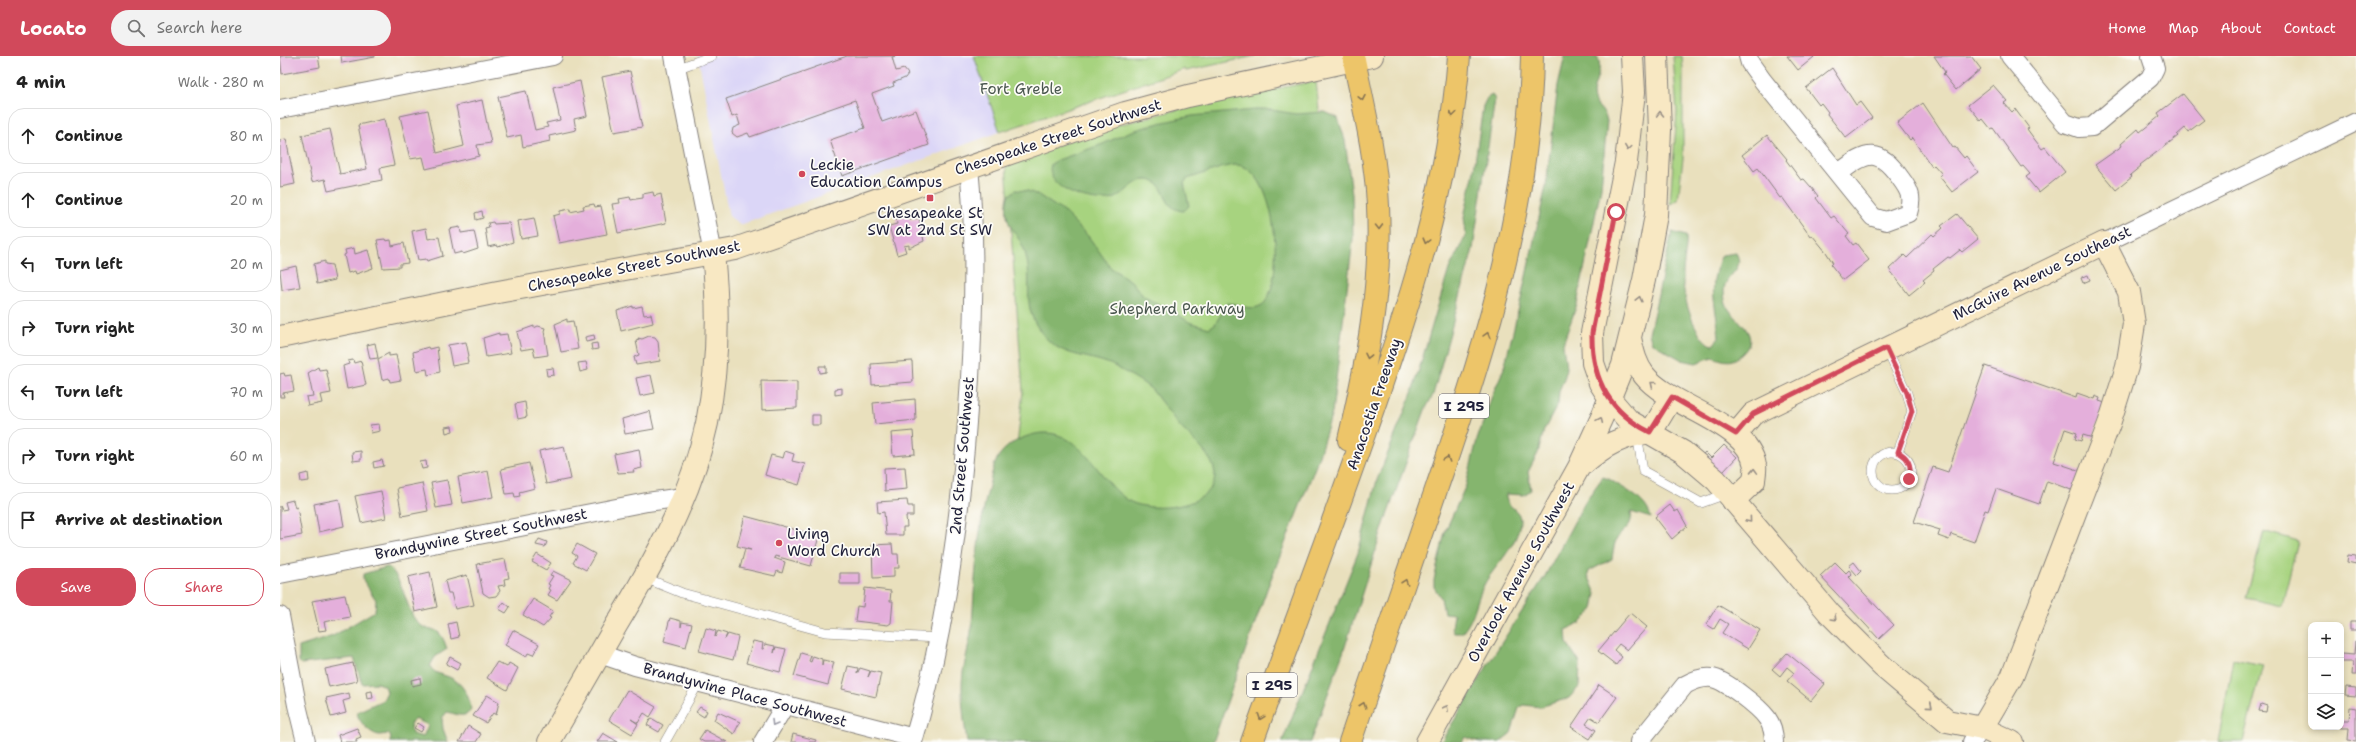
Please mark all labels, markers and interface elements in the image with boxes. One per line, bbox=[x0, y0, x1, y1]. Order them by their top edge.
search box bbox=[111, 10, 391, 46]
text: Locato bbox=[20, 16, 87, 41]
icon: search bbox=[125, 17, 147, 39]
text: Search here bbox=[157, 18, 242, 38]
text: Home bbox=[2108, 19, 2147, 37]
text: Map bbox=[2169, 19, 2199, 37]
text: About bbox=[2221, 19, 2262, 37]
text: Contact bbox=[2284, 19, 2336, 37]
text: 4 min bbox=[16, 71, 66, 93]
text: Walk · 280 m bbox=[178, 74, 264, 91]
park label: Fort Greble bbox=[980, 79, 1062, 99]
street label: Chesapeake Street Southwest bbox=[952, 94, 1164, 180]
one-way arrow bbox=[1358, 95, 1366, 101]
one-way arrow bbox=[1449, 111, 1458, 117]
one-way arrow bbox=[1656, 111, 1664, 117]
icon: ahead bbox=[17, 125, 39, 147]
text: Continue bbox=[55, 126, 123, 146]
text: 80 m bbox=[229, 128, 263, 145]
one-way arrow bbox=[1624, 145, 1633, 151]
place label: Leckie Education Campus bbox=[810, 155, 942, 192]
marker: Leckie Education Campus bbox=[797, 169, 807, 179]
icon: ahead bbox=[17, 189, 39, 211]
text: Continue bbox=[55, 190, 123, 210]
text: 20 m bbox=[230, 192, 263, 209]
marker: Chesapeake St SW at 2nd St SW bbox=[925, 193, 935, 203]
place label: Chesapeake St SW at 2nd St SW bbox=[867, 203, 993, 240]
route start bbox=[1607, 203, 1625, 221]
street label: McGuire Avenue Southeast bbox=[1950, 221, 2134, 325]
one-way arrow bbox=[1375, 224, 1383, 230]
street label: Chesapeake Street Southwest bbox=[526, 236, 742, 296]
one-way arrow bbox=[1423, 238, 1431, 244]
icon: left bbox=[17, 253, 39, 275]
text: Turn left bbox=[55, 254, 123, 274]
text: 20 m bbox=[230, 256, 263, 273]
one-way arrow bbox=[1635, 295, 1643, 302]
park label: Shepherd Parkway bbox=[1109, 299, 1245, 319]
icon: right bbox=[17, 317, 39, 339]
text: Turn right bbox=[55, 318, 135, 338]
text: 30 m bbox=[229, 320, 263, 337]
one-way arrow bbox=[1482, 332, 1490, 339]
street label: Anacostia Freeway bbox=[1342, 335, 1406, 473]
one-way arrow bbox=[1364, 353, 1372, 359]
street label: 2nd Street Southwest bbox=[945, 376, 979, 536]
icon: left bbox=[17, 381, 39, 403]
one-way arrow bbox=[1650, 381, 1658, 388]
text: Turn left bbox=[55, 382, 123, 402]
text: 70 m bbox=[229, 384, 263, 401]
road number: I 295 bbox=[1439, 394, 1489, 418]
one-way arrow bbox=[1595, 417, 1603, 425]
icon: right bbox=[17, 445, 39, 467]
text: Turn right bbox=[55, 446, 135, 466]
text: 60 m bbox=[230, 448, 263, 465]
one-way arrow bbox=[1442, 456, 1451, 463]
one-way arrow bbox=[1750, 468, 1759, 474]
route end bbox=[1900, 470, 1918, 488]
street label: Overlook Avenue Southwest bbox=[1463, 478, 1579, 666]
street label: Brandywine Street Southwest bbox=[373, 504, 589, 564]
icon: arrive bbox=[17, 509, 39, 531]
text: Arrive at destination bbox=[55, 510, 223, 530]
one-way arrow bbox=[1744, 515, 1751, 523]
place label: Living Word Church bbox=[787, 524, 880, 561]
marker: Living Word Church bbox=[774, 538, 784, 548]
button: Save bbox=[16, 568, 136, 606]
button: Share bbox=[144, 568, 264, 606]
one-way arrow bbox=[1401, 579, 1409, 586]
one-way arrow bbox=[1829, 613, 1837, 621]
map controls bbox=[2308, 622, 2344, 730]
button: + bbox=[2308, 622, 2344, 658]
street label: Brandywine Place Southwest bbox=[641, 658, 849, 732]
button: − bbox=[2308, 658, 2344, 694]
road number: I 295 bbox=[1247, 673, 1297, 697]
button: layers bbox=[2308, 694, 2344, 730]
one-way arrow bbox=[1358, 702, 1367, 709]
one-way arrow bbox=[1925, 702, 1932, 709]
one-way arrow bbox=[1441, 705, 1448, 712]
one-way arrow bbox=[1257, 714, 1265, 721]
one-way arrow bbox=[771, 719, 778, 726]

